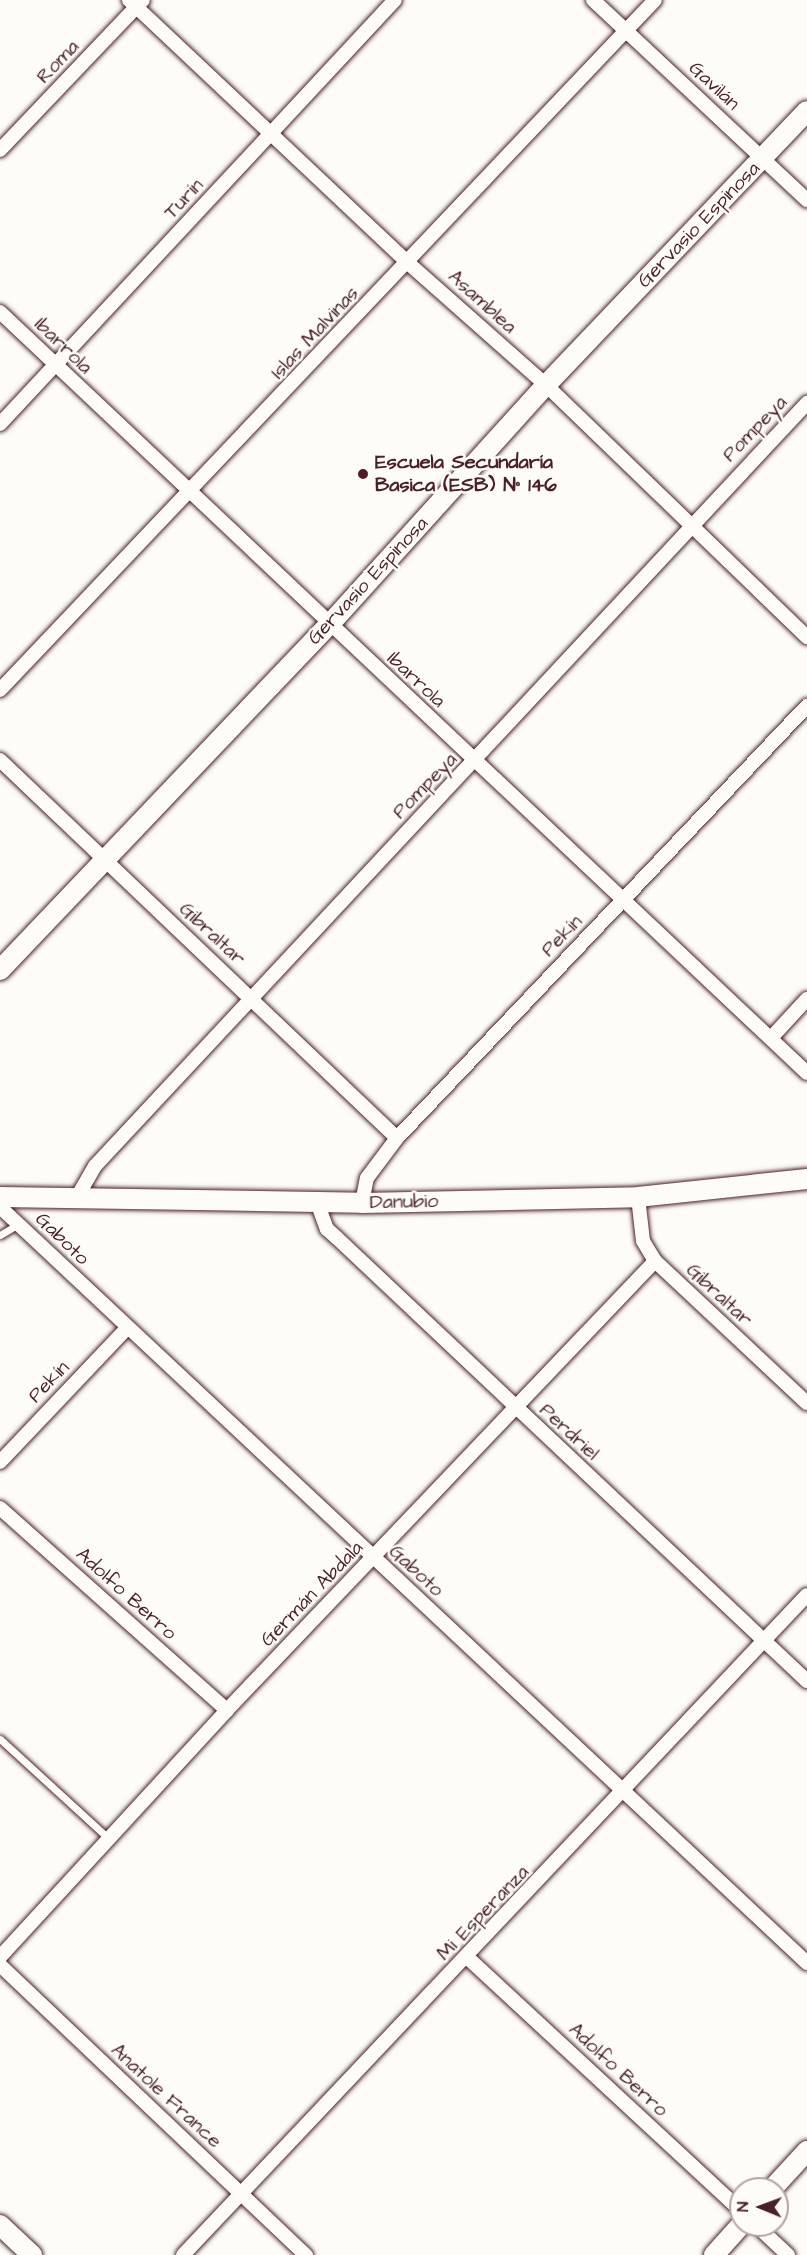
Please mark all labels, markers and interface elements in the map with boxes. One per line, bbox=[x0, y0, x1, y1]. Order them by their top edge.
street label: Roma bbox=[32, 35, 84, 89]
street label: Gavilán bbox=[684, 57, 744, 115]
street label: Gervasio Espinosa bbox=[633, 157, 765, 293]
street label: Turín bbox=[159, 174, 209, 224]
street label: Asamblea bbox=[443, 265, 521, 339]
street label: Islas Malvinas bbox=[266, 282, 364, 384]
street label: Ibarrola bbox=[29, 313, 97, 379]
street label: Pompeya bbox=[718, 391, 792, 467]
place label: Escuela Secundaría Basica (ESB) N° 146 bbox=[375, 450, 557, 497]
marker: Escuela Secundaría Basica (ESB) N° 146 bbox=[356, 467, 370, 481]
street label: Gervasio Espinosa bbox=[303, 512, 433, 650]
street label: Ibarrola bbox=[382, 647, 450, 713]
street label: Pompeya bbox=[388, 748, 462, 824]
street label: Gibraltar bbox=[174, 897, 250, 971]
street label: Pekín bbox=[536, 910, 588, 962]
street label: Danubio bbox=[369, 1189, 439, 1215]
street label: Gaboto bbox=[30, 1207, 94, 1271]
street label: Gibraltar bbox=[681, 1258, 757, 1332]
street label: Pekín bbox=[23, 1356, 75, 1408]
street label: Perdriel bbox=[534, 1398, 604, 1466]
street label: Germán Abdala bbox=[256, 1536, 368, 1652]
street label: Gaboto bbox=[384, 1540, 448, 1602]
street label: Adolfo Berro bbox=[71, 1543, 181, 1645]
street label: Mi Esperanza bbox=[432, 1861, 534, 1965]
street label: Adolfo Berro bbox=[563, 2018, 673, 2122]
street label: Anatole France bbox=[106, 2039, 226, 2153]
north arrow bbox=[729, 2177, 789, 2237]
text: N bbox=[732, 2202, 754, 2212]

